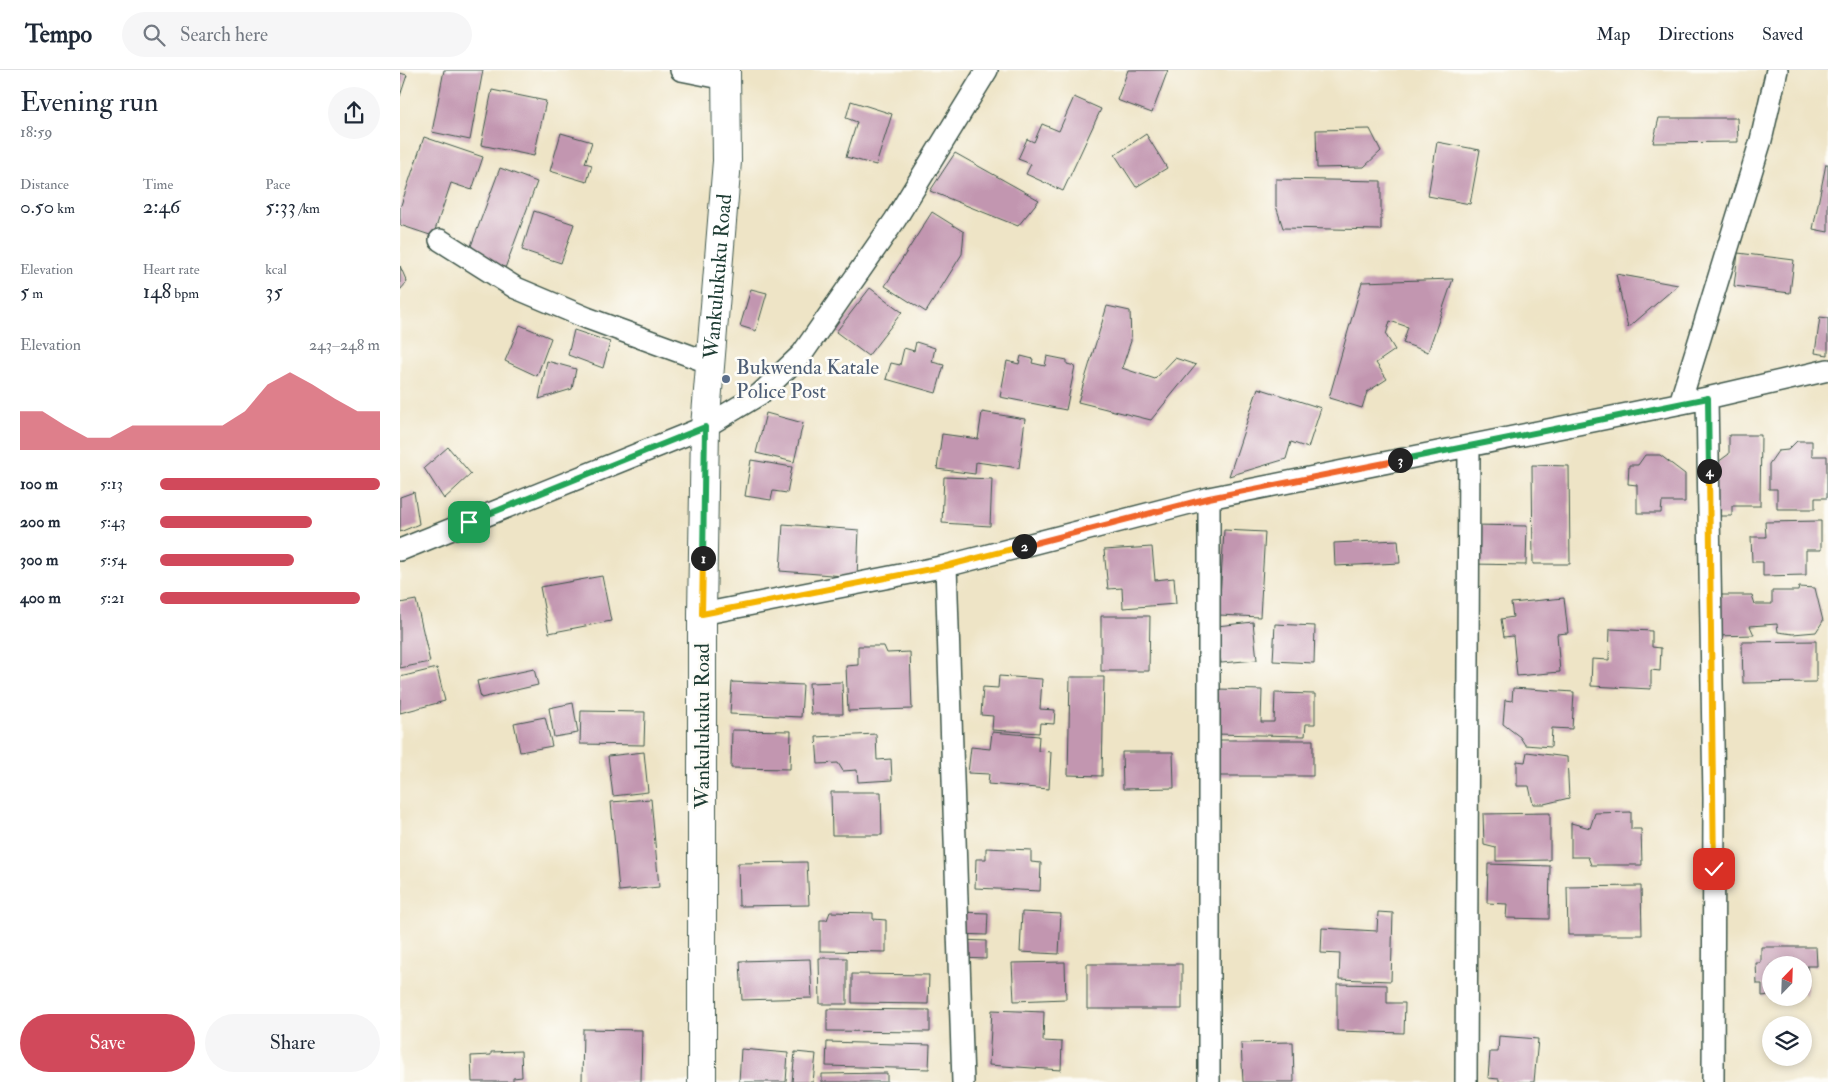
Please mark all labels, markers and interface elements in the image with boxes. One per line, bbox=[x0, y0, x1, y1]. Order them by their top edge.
search box bbox=[122, 12, 472, 57]
text: Tempo bbox=[25, 19, 92, 50]
icon: search bbox=[140, 21, 168, 49]
text: Search here bbox=[180, 23, 268, 47]
text: Map bbox=[1597, 23, 1630, 46]
text: Directions bbox=[1658, 23, 1734, 46]
text: Saved bbox=[1762, 23, 1803, 46]
text: Evening run bbox=[20, 85, 158, 120]
button: share bbox=[328, 87, 380, 139]
text: 18:59 bbox=[20, 122, 52, 142]
text: Distance bbox=[20, 176, 69, 193]
text: Time bbox=[143, 176, 173, 193]
text: Pace bbox=[265, 176, 290, 193]
street label: Wankulukuku Road bbox=[697, 192, 738, 361]
text: 0.50 bbox=[20, 193, 54, 220]
text: 2:46 bbox=[143, 193, 180, 220]
text: 5:33 bbox=[265, 193, 296, 220]
text: km bbox=[54, 200, 75, 217]
text: /km bbox=[296, 200, 320, 217]
text: Elevation bbox=[20, 261, 73, 278]
text: Heart rate bbox=[143, 261, 200, 278]
text: kcal bbox=[265, 261, 287, 278]
text: 5 bbox=[20, 278, 29, 305]
text: 148 bbox=[143, 278, 171, 305]
text: 35 bbox=[265, 278, 283, 305]
text: m bbox=[29, 285, 43, 302]
text: bpm bbox=[171, 285, 199, 302]
text: Elevation bbox=[20, 335, 81, 355]
text: 243–248 m bbox=[309, 335, 380, 355]
place label: Bukwenda Katale Police Post bbox=[736, 354, 879, 405]
marker: Bukwenda Katale Police Post bbox=[720, 373, 732, 385]
pin: 3 bbox=[1388, 448, 1412, 472]
text: 3 bbox=[1398, 452, 1403, 469]
pin: 4 bbox=[1696, 458, 1722, 484]
text: 4 bbox=[1706, 463, 1713, 480]
text: 100 m bbox=[20, 474, 58, 494]
text: 5:13 bbox=[100, 474, 123, 494]
pin bbox=[448, 501, 490, 543]
icon: arrive bbox=[455, 508, 483, 536]
text: 200 m bbox=[20, 512, 60, 532]
text: 5:43 bbox=[100, 512, 126, 532]
pin: 2 bbox=[1012, 534, 1036, 558]
text: 2 bbox=[1021, 538, 1028, 555]
pin: 1 bbox=[690, 546, 716, 570]
text: 300 m bbox=[20, 550, 58, 570]
text: 5:54 bbox=[100, 550, 126, 570]
text: 1 bbox=[701, 550, 706, 567]
text: 400 m bbox=[20, 588, 61, 608]
text: 5:21 bbox=[100, 588, 125, 608]
street label: Wankulukuku Road bbox=[689, 642, 716, 810]
pin bbox=[1693, 848, 1735, 890]
icon: check bbox=[1700, 855, 1728, 883]
north arrow bbox=[1762, 956, 1812, 1006]
map controls bbox=[1762, 956, 1812, 1066]
button: Save bbox=[20, 1014, 195, 1072]
button: Share bbox=[205, 1014, 380, 1072]
button: layers bbox=[1762, 1016, 1812, 1066]

